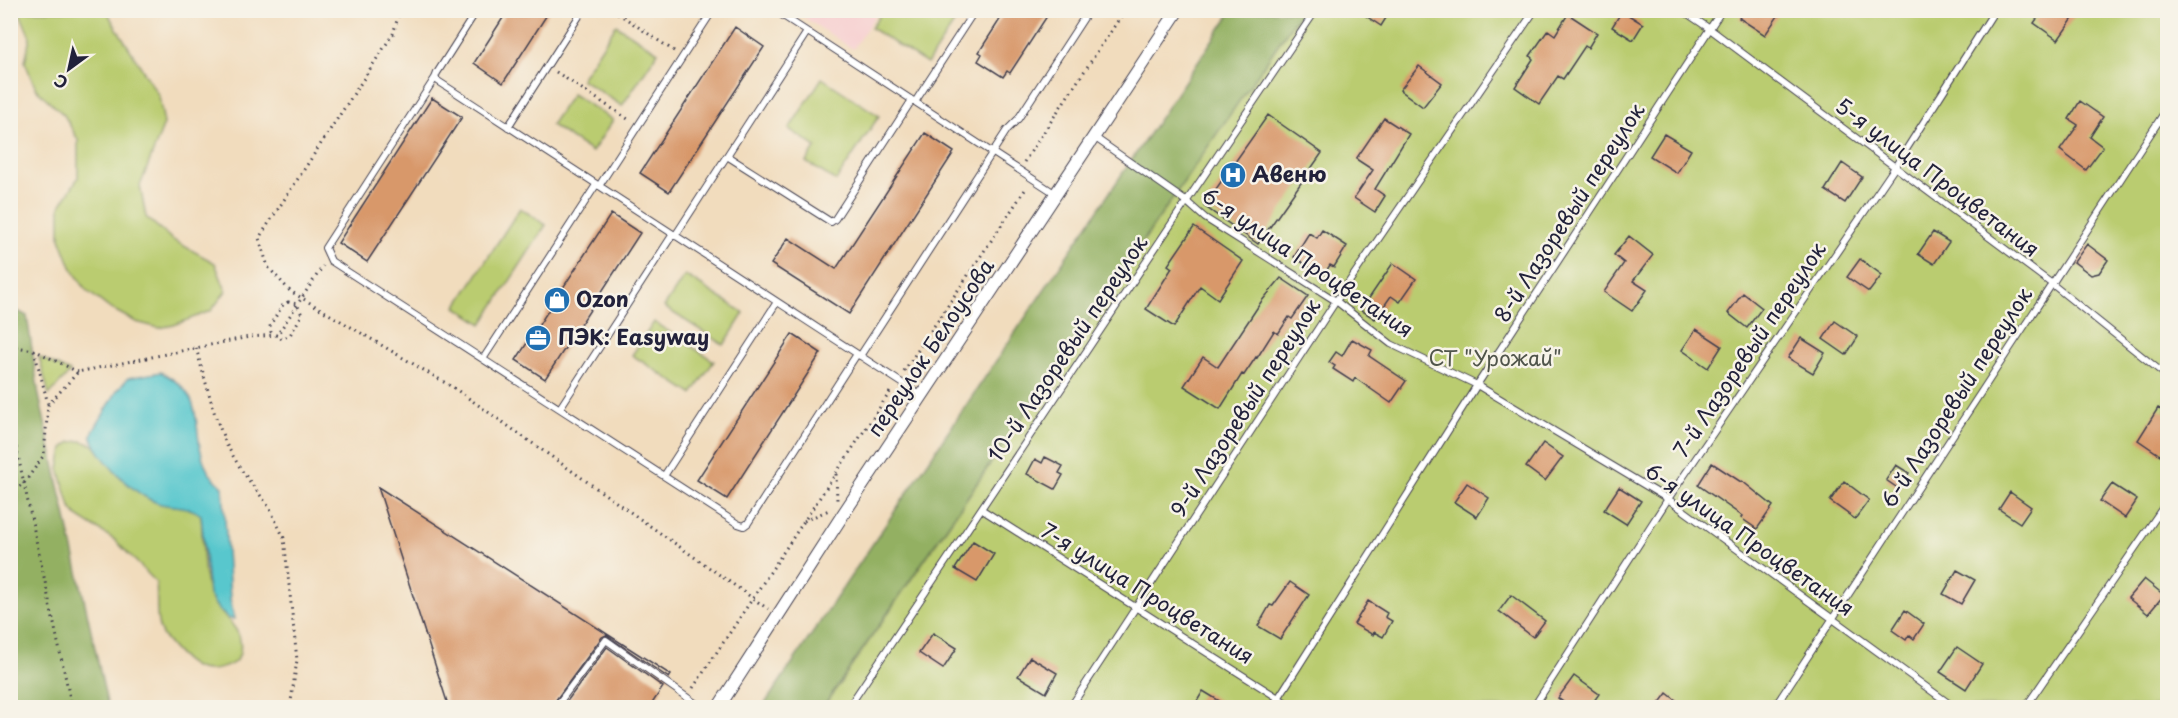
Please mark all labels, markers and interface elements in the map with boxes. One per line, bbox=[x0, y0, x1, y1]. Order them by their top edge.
north arrow bbox=[39, 39, 99, 99]
text: С bbox=[49, 69, 72, 96]
street label: 5-я улица Процветания bbox=[1830, 89, 2047, 264]
street label: 8-й Лазоревый переулок bbox=[1485, 96, 1652, 328]
place label: Авеню bbox=[1252, 157, 1326, 189]
hospital icon: Авеню bbox=[1218, 160, 1248, 190]
street label: 6-я улица Процветания bbox=[1196, 178, 1420, 344]
street label: 10-й Лазоревый переулок bbox=[978, 228, 1155, 468]
street label: 7-й Лазоревый переулок bbox=[1664, 234, 1833, 463]
street label: переулок Белоусова bbox=[858, 251, 1001, 442]
street label: 6-й Лазоревый переулок bbox=[1872, 280, 2039, 514]
place label: Ozon bbox=[576, 282, 629, 314]
shop icon: Ozon bbox=[542, 285, 572, 315]
street label: 9-й Лазоревый переулок bbox=[1161, 291, 1327, 523]
place label: ПЭК: Easyway bbox=[558, 320, 709, 352]
office icon: ПЭК: Easyway bbox=[523, 323, 553, 353]
park label: СТ "Урожай" bbox=[1428, 341, 1562, 373]
street label: 6-я улица Процветания bbox=[1639, 454, 1861, 623]
street label: 7-я улица Процветания bbox=[1035, 514, 1261, 671]

